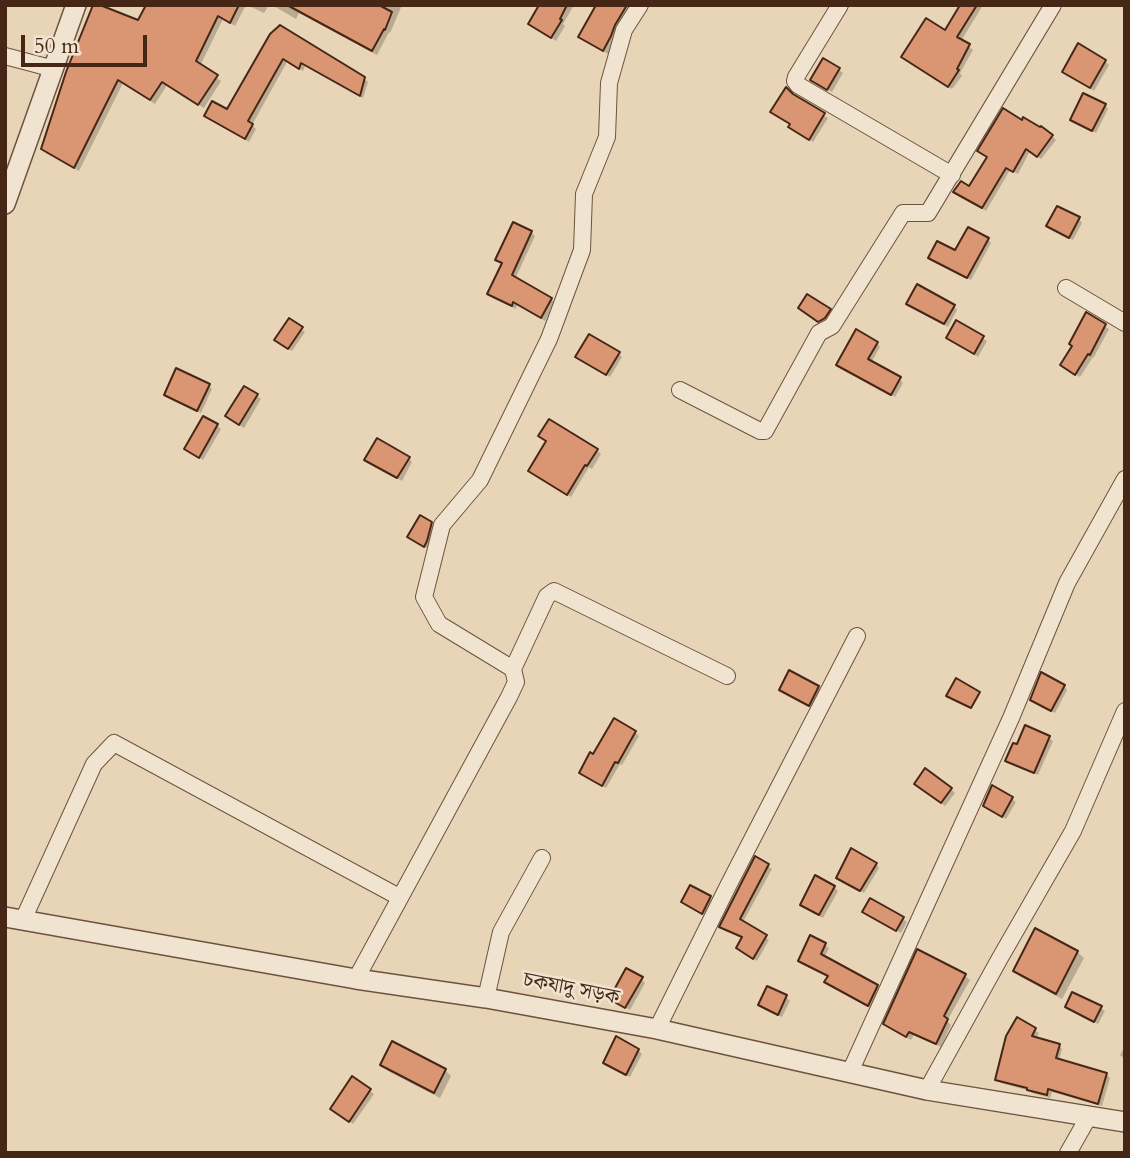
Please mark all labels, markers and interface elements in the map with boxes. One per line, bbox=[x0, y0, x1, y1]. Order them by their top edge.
scale bar bbox=[24, 21, 150, 65]
text: 50 m bbox=[34, 32, 79, 61]
street label: চকযাদু সড়ক bbox=[521, 968, 621, 1012]

